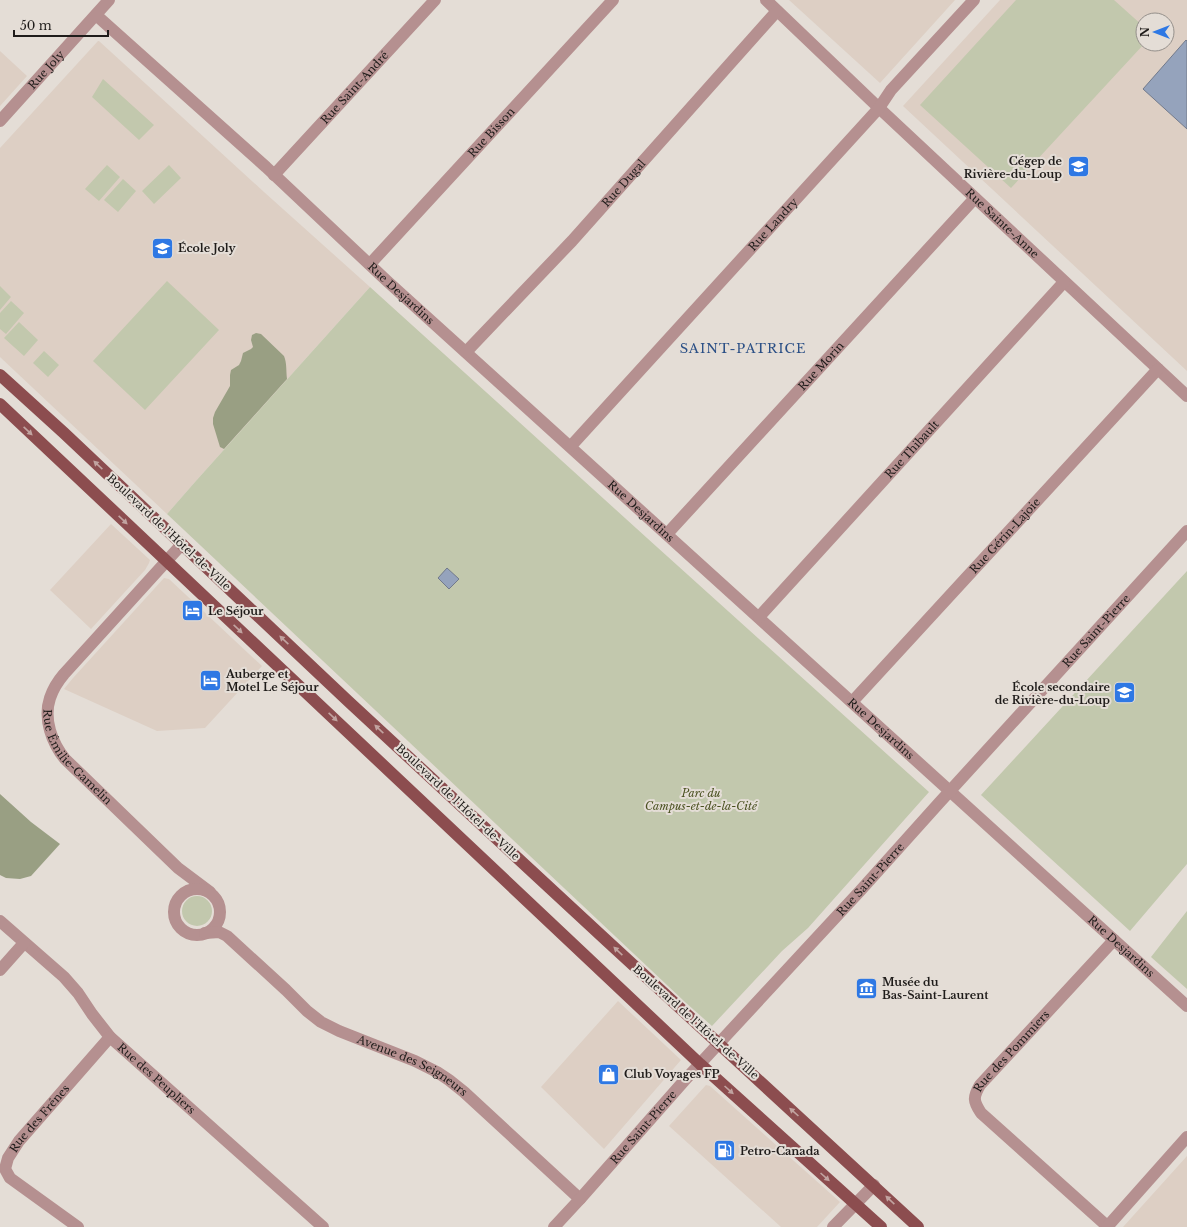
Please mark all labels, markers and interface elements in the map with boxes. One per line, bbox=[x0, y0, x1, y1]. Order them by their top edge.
scale bar bbox=[14, 12, 108, 38]
north arrow bbox=[1135, 12, 1175, 52]
text: 50 m bbox=[20, 18, 52, 33]
text: N bbox=[1138, 26, 1152, 37]
street label: Rue Joly bbox=[25, 47, 67, 92]
street label: Rue Saint-André bbox=[318, 48, 392, 127]
street label: Rue Bisson bbox=[465, 104, 518, 160]
place label: Cégep de Rivière-du-Loup bbox=[964, 154, 1063, 181]
school or university icon: Cégep de Rivière-du-Loup bbox=[1065, 154, 1091, 180]
street label: Rue Dugal bbox=[599, 156, 649, 210]
street label: Rue Sainte-Anne bbox=[963, 185, 1042, 261]
street label: Rue Landry bbox=[745, 195, 801, 254]
school or university icon: École Joly bbox=[150, 235, 176, 261]
place label: École Joly bbox=[178, 241, 236, 255]
street label: Rue Desjardins bbox=[365, 260, 437, 327]
street label: Rue Morin bbox=[795, 338, 847, 393]
district label: SAINT-PATRICE bbox=[680, 340, 806, 357]
street label: Rue Thibault bbox=[882, 417, 942, 481]
one-way arrow bbox=[23, 426, 33, 436]
one-way arrow bbox=[93, 460, 103, 470]
street label: Boulevard de l'Hôtel-de-Ville bbox=[104, 471, 234, 593]
street label: Rue Desjardins bbox=[605, 477, 677, 545]
street label: Rue Gérin-Lajoie bbox=[967, 495, 1043, 576]
one-way arrow bbox=[118, 516, 128, 525]
street label: Rue Saint-Pierre bbox=[1059, 591, 1133, 670]
hotel icon: Le Séjour bbox=[179, 598, 205, 624]
place label: Le Séjour bbox=[208, 604, 264, 618]
one-way arrow bbox=[233, 624, 243, 633]
one-way arrow bbox=[279, 636, 289, 645]
hotel icon: Auberge et Motel Le Séjour bbox=[197, 667, 223, 693]
place label: Auberge et Motel Le Séjour bbox=[225, 667, 319, 694]
place label: École secondaire de Rivière-du-Loup bbox=[995, 680, 1111, 707]
school or university icon: École secondaire de Rivière-du-Loup bbox=[1112, 680, 1138, 706]
street label: Rue Desjardins bbox=[845, 695, 917, 762]
street label: Rue Émilie-Gamelin bbox=[41, 709, 115, 808]
one-way arrow bbox=[328, 713, 338, 722]
one-way arrow bbox=[374, 725, 384, 734]
street label: Boulevard de l'Hôtel-de-Ville bbox=[393, 741, 523, 863]
park label: Parc du Campus-et-de-la-Cité bbox=[645, 786, 758, 813]
street label: Rue Saint-Pierre bbox=[834, 840, 907, 919]
street label: Rue Desjardins bbox=[1085, 913, 1157, 980]
one-way arrow bbox=[613, 946, 623, 956]
street label: Boulevard de l'Hôtel-de-Ville bbox=[630, 962, 762, 1082]
museum icon: Musée du Bas-Saint-Laurent bbox=[854, 975, 880, 1001]
place label: Musée du Bas-Saint-Laurent bbox=[882, 975, 989, 1002]
street label: Rue des Pommiers bbox=[970, 1007, 1052, 1094]
street label: Avenue des Seigneurs bbox=[354, 1032, 471, 1099]
street label: Rue des Peupliers bbox=[115, 1040, 198, 1117]
shop icon: Club Voyages FP bbox=[595, 1061, 621, 1087]
place label: Club Voyages FP bbox=[624, 1067, 720, 1081]
street label: Rue des Frénes bbox=[6, 1082, 72, 1155]
one-way arrow bbox=[724, 1085, 733, 1094]
street label: Rue Saint-Pierre bbox=[607, 1087, 680, 1167]
one-way arrow bbox=[789, 1108, 799, 1117]
fuel station icon: Petro-Canada bbox=[711, 1138, 737, 1164]
place label: Petro-Canada bbox=[740, 1144, 820, 1158]
one-way arrow bbox=[820, 1172, 830, 1182]
one-way arrow bbox=[885, 1196, 895, 1205]

